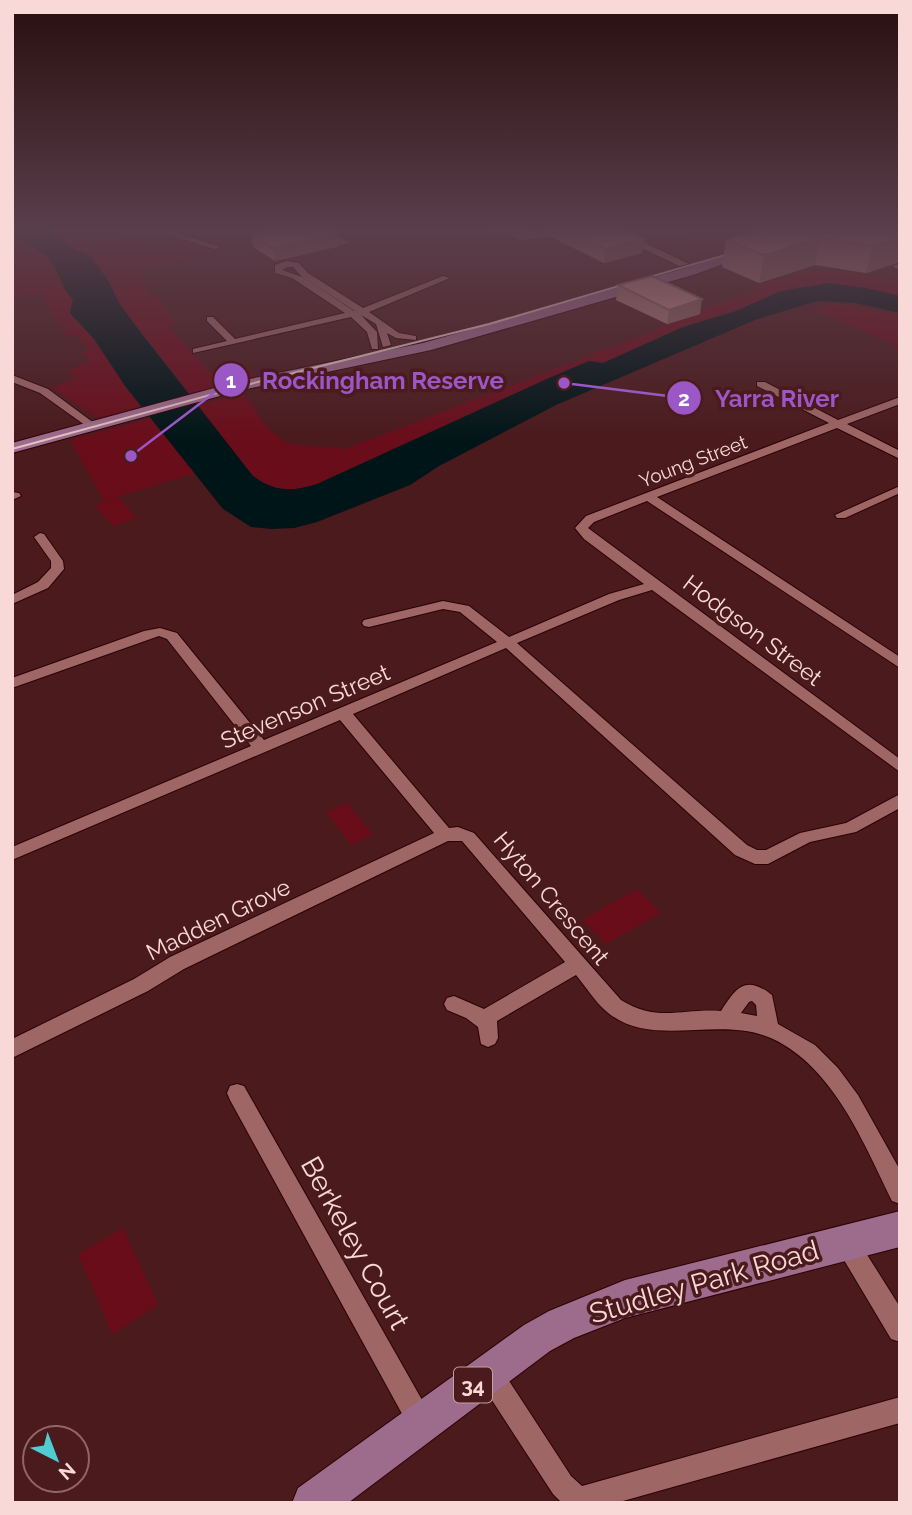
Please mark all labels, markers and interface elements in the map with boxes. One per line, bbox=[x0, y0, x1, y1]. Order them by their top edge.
callout: Rockingham Reserve bbox=[213, 358, 518, 403]
text: Rockingham Reserve bbox=[262, 366, 504, 395]
text: 1 bbox=[226, 368, 236, 393]
callout: Yarra River bbox=[666, 376, 853, 421]
text: Yarra River bbox=[715, 384, 839, 413]
text: 2 bbox=[678, 386, 690, 411]
street label: Young Street bbox=[636, 430, 751, 492]
street label: Hodgson Street bbox=[678, 569, 828, 691]
street label: Stevenson Street bbox=[216, 658, 394, 754]
street label: Hyton Crescent bbox=[489, 826, 616, 970]
street label: Madden Grove bbox=[142, 873, 294, 965]
street label: Berkeley Court bbox=[294, 1151, 416, 1336]
street label: Studley Park Road bbox=[586, 1233, 822, 1331]
road number: 34 bbox=[454, 1368, 492, 1402]
north arrow bbox=[21, 1424, 91, 1494]
text: N bbox=[55, 1459, 80, 1485]

